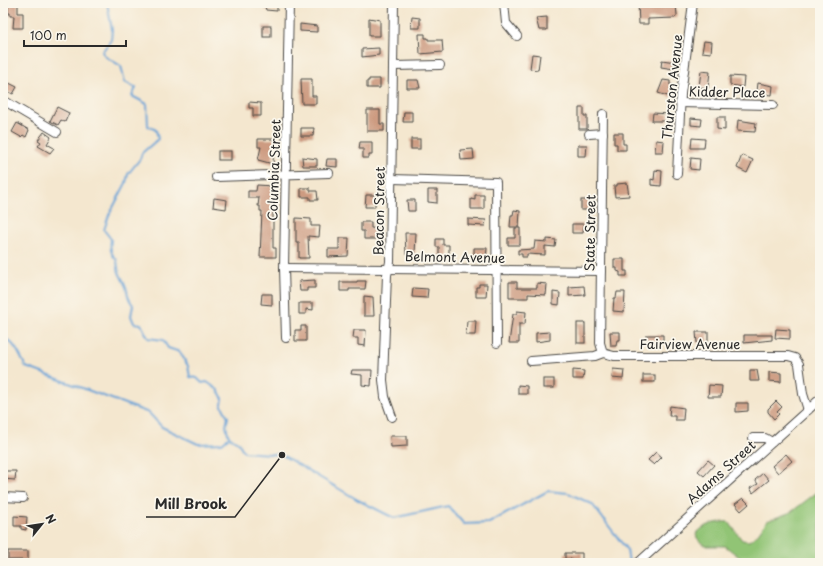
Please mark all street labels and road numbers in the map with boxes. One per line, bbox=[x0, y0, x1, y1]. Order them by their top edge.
street label: Thurston Avenue bbox=[657, 33, 686, 141]
street label: Kidder Place bbox=[688, 81, 766, 102]
street label: Columbia Street bbox=[262, 119, 285, 221]
street label: Beacon Street bbox=[368, 166, 389, 256]
street label: State Street bbox=[579, 195, 600, 271]
street label: Belmont Avenue bbox=[405, 246, 505, 267]
street label: Fairview Avenue bbox=[640, 334, 740, 353]
street label: Adams Street bbox=[682, 435, 759, 508]

